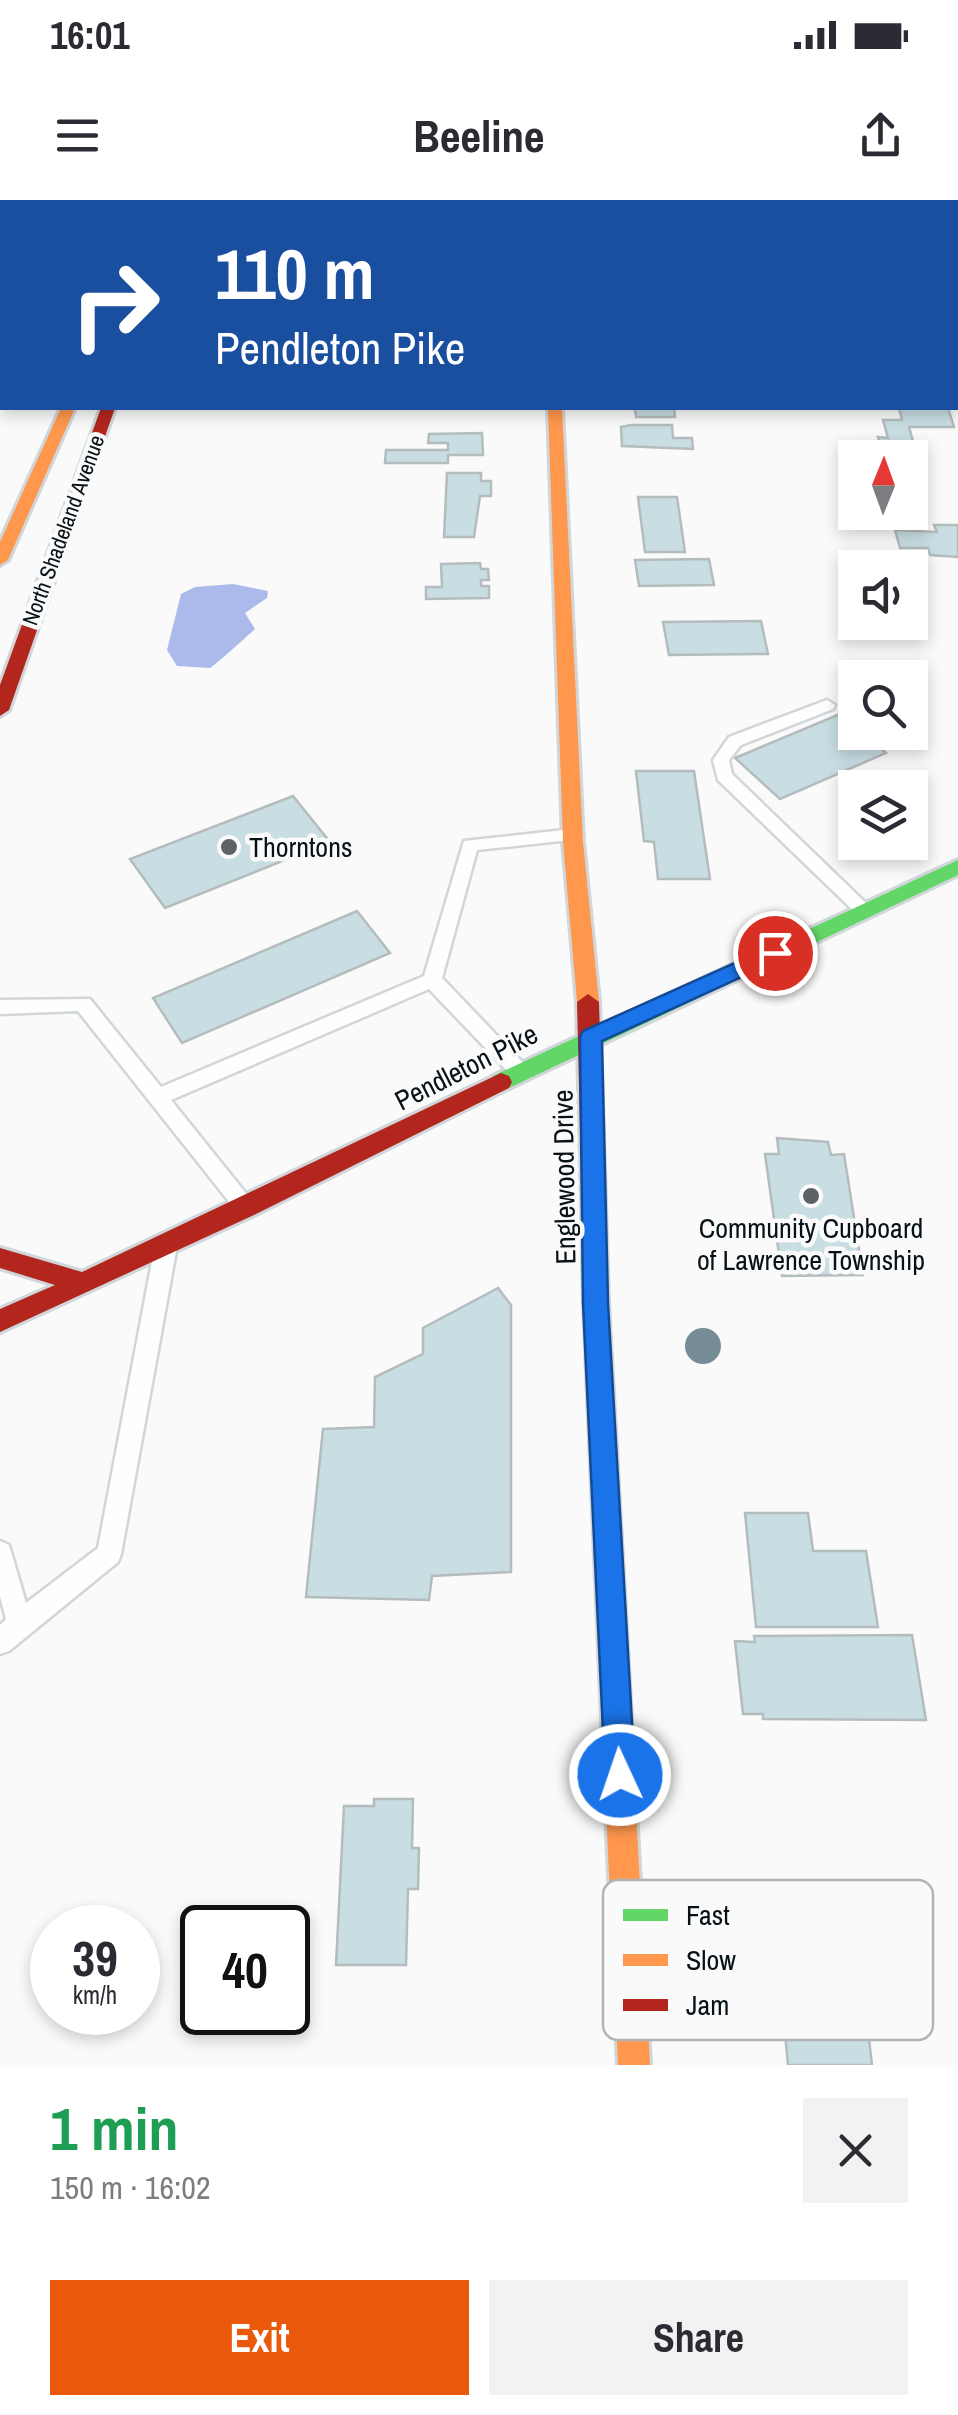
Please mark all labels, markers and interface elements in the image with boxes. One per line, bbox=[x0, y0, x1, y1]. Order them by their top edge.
text: 16:01 bbox=[50, 10, 130, 61]
text: Beeline bbox=[413, 105, 545, 166]
icon: menu bbox=[50, 108, 105, 163]
icon: share bbox=[853, 108, 908, 163]
text: 110 m bbox=[215, 227, 375, 321]
icon: right bbox=[50, 240, 180, 370]
text: Pendleton Pike bbox=[215, 317, 465, 378]
street label: North Shadeland Avenue bbox=[15, 431, 111, 629]
north arrow bbox=[838, 440, 928, 530]
map controls bbox=[838, 440, 928, 860]
button: sound bbox=[838, 550, 928, 640]
button: search bbox=[838, 660, 928, 750]
button: layers bbox=[838, 770, 928, 860]
place label: Thorntons bbox=[249, 828, 352, 866]
marker: Thorntons bbox=[218, 836, 240, 858]
pin bbox=[733, 911, 818, 996]
icon: arrive bbox=[748, 926, 803, 981]
street label: Pendleton Pike bbox=[388, 1015, 544, 1119]
street label: Englewood Drive bbox=[543, 1089, 585, 1265]
marker: Community Cupboard of Lawrence Township bbox=[800, 1185, 822, 1207]
place label: Community Cupboard of Lawrence Township bbox=[697, 1209, 925, 1279]
position arrow bbox=[568, 1723, 672, 1827]
legend bbox=[603, 1880, 933, 2040]
text: Fast bbox=[686, 1896, 730, 1934]
speed limit sign: 40 bbox=[180, 1905, 310, 2035]
text: 39 bbox=[72, 1924, 118, 1992]
text: Slow bbox=[686, 1941, 736, 1979]
text: km/h bbox=[73, 1978, 117, 2012]
text: Jam bbox=[686, 1986, 729, 2024]
text: 1 min bbox=[50, 2088, 179, 2169]
button: close bbox=[803, 2098, 908, 2203]
text: 150 m · 16:02 bbox=[50, 2166, 210, 2209]
button: Exit bbox=[50, 2280, 469, 2395]
button: Share bbox=[489, 2280, 908, 2395]

